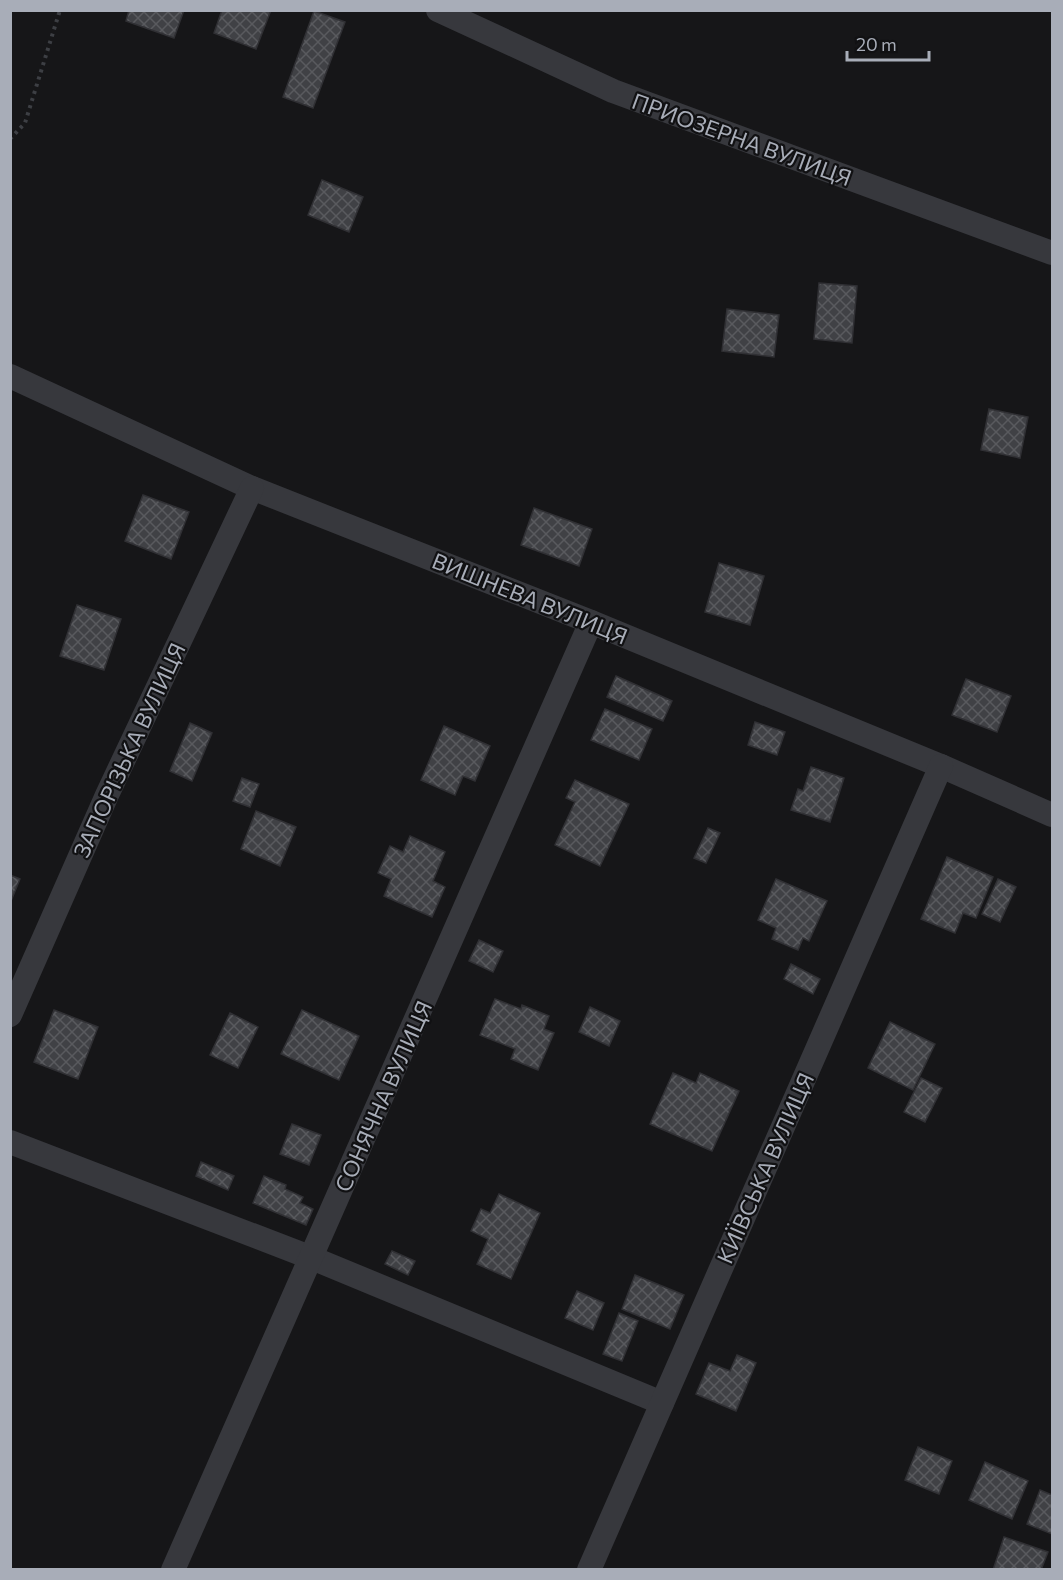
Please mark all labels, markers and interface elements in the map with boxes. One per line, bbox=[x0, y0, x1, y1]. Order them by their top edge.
scale bar bbox=[847, 24, 930, 62]
text: 20 m bbox=[856, 33, 897, 55]
street label: ПРИОЗЕРНА ВУЛИЦЯ bbox=[629, 87, 855, 191]
street label: ВИШНЕВА ВУЛИЦЯ bbox=[428, 546, 632, 650]
street label: ЗАПОРІЗЬКА ВУЛИЦЯ bbox=[67, 638, 191, 862]
street label: СОНЯЧНА ВУЛИЦЯ bbox=[329, 996, 437, 1196]
street label: КИЇВСЬКА ВУЛИЦЯ bbox=[711, 1068, 819, 1268]

